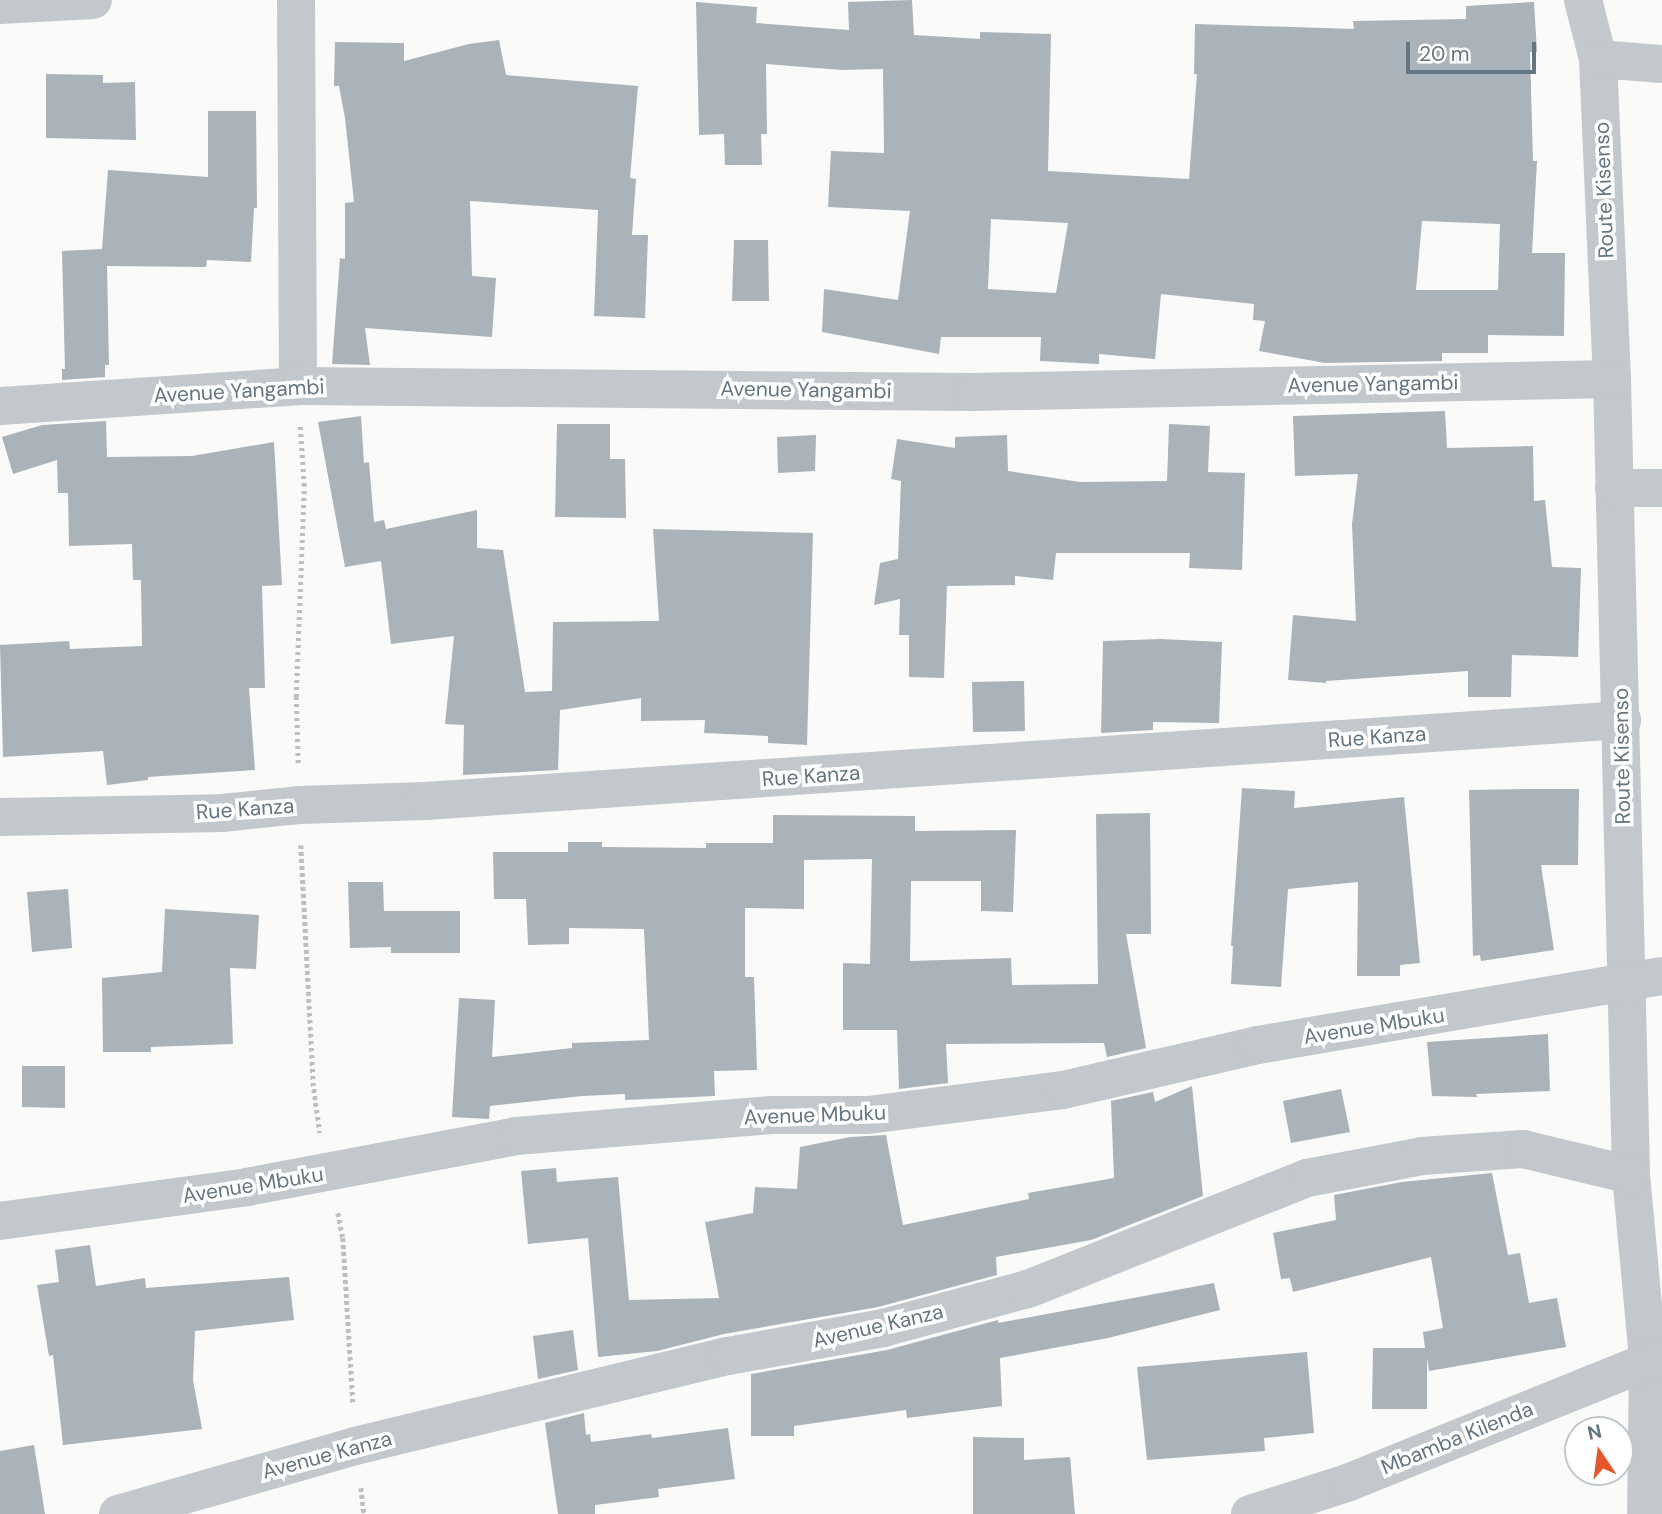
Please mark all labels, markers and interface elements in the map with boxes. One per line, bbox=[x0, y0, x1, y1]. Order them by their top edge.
scale bar bbox=[1410, 28, 1540, 72]
text: 20 m bbox=[1419, 40, 1470, 68]
street label: Route Kisenso bbox=[1589, 121, 1619, 259]
street label: Avenue Yangambi bbox=[1287, 370, 1459, 398]
street label: Avenue Yangambi bbox=[153, 374, 325, 408]
street label: Avenue Yangambi bbox=[720, 376, 892, 404]
street label: Route Kisenso bbox=[1608, 687, 1636, 825]
street label: Rue Kanza bbox=[1327, 721, 1427, 753]
street label: Rue Kanza bbox=[761, 760, 861, 792]
street label: Rue Kanza bbox=[195, 793, 295, 825]
street label: Avenue Mbuku bbox=[1302, 1002, 1446, 1050]
street label: Avenue Mbuku bbox=[743, 1100, 887, 1130]
street label: Avenue Mbuku bbox=[181, 1161, 325, 1209]
street label: Avenue Kanza bbox=[810, 1299, 946, 1353]
street label: Mbamba Kilenda bbox=[1377, 1396, 1537, 1480]
north arrow bbox=[1564, 1416, 1634, 1486]
text: N bbox=[1585, 1418, 1604, 1446]
street label: Avenue Kanza bbox=[259, 1426, 395, 1484]

